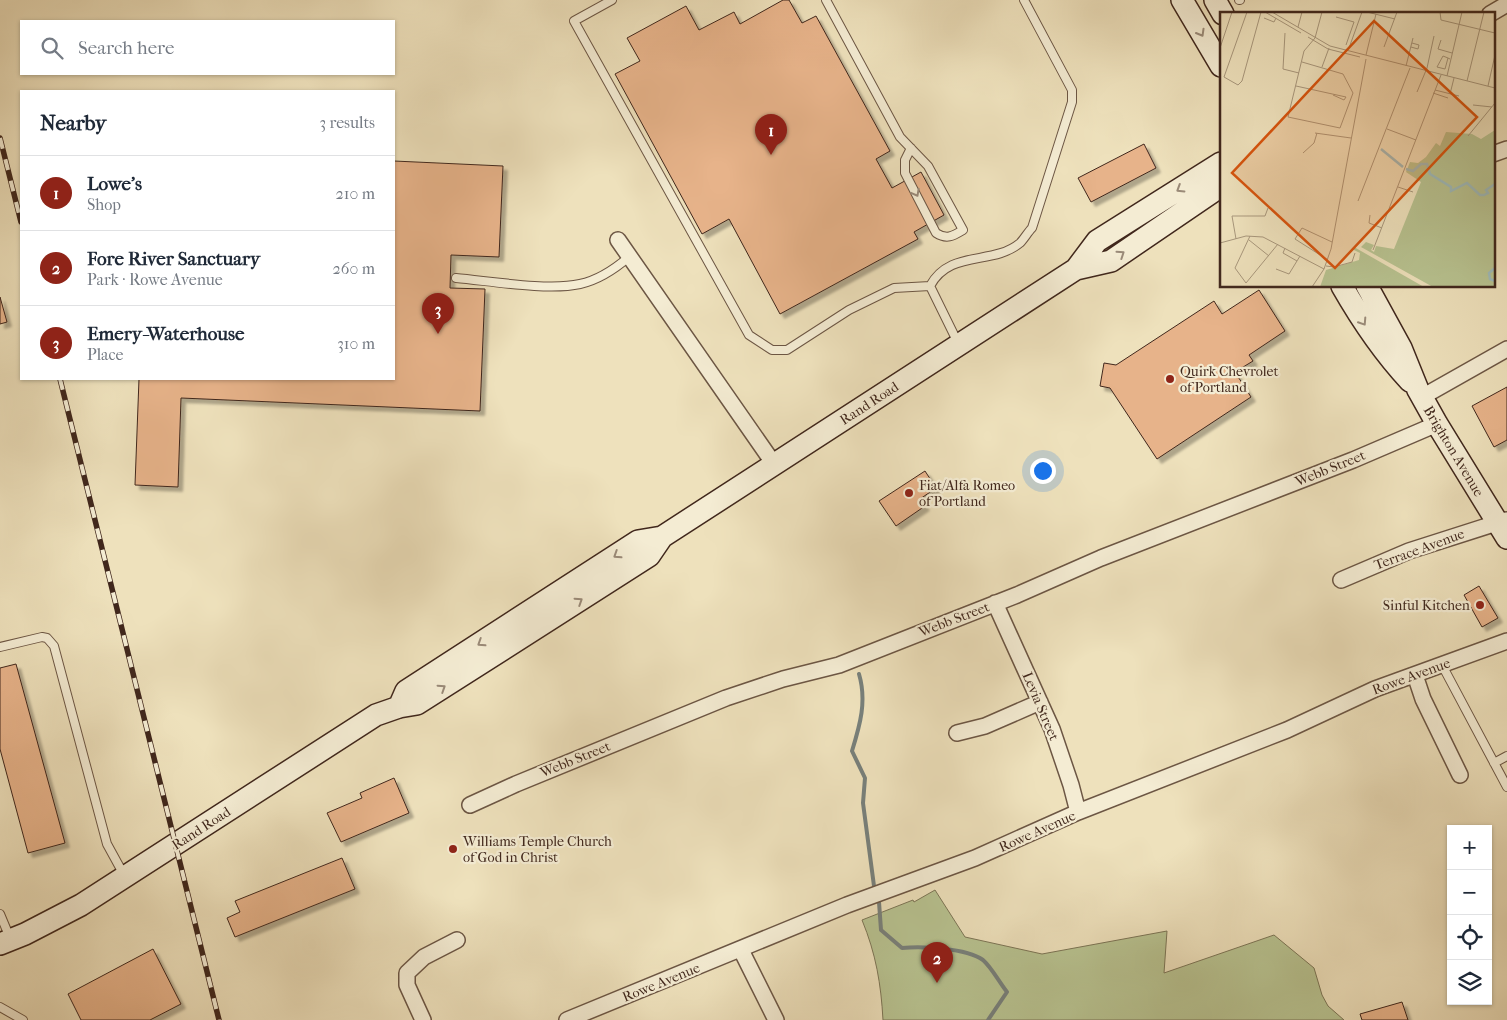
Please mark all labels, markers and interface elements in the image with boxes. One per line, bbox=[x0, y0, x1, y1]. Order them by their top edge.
inset map bbox=[1220, 12, 1494, 288]
search box bbox=[20, 20, 395, 75]
one-way arrow bbox=[1195, 28, 1205, 37]
icon: search bbox=[38, 34, 66, 62]
text: Search here bbox=[78, 37, 174, 59]
text: Nearby bbox=[40, 111, 106, 135]
text: 3 results bbox=[319, 113, 375, 132]
pin: 1 bbox=[755, 114, 787, 155]
text: Lowe's bbox=[87, 173, 142, 195]
one-way arrow bbox=[1176, 182, 1185, 192]
text: 1 bbox=[53, 184, 59, 203]
text: 210 m bbox=[336, 184, 375, 203]
one-way arrow bbox=[910, 188, 920, 197]
text: Shop bbox=[87, 195, 121, 214]
text: Fore River Sanctuary bbox=[87, 248, 260, 270]
one-way arrow bbox=[1116, 251, 1125, 261]
text: 2 bbox=[52, 259, 60, 278]
text: 260 m bbox=[333, 259, 375, 278]
text: Park · Rowe Avenue bbox=[87, 270, 223, 289]
pin: 3 bbox=[422, 293, 454, 334]
one-way arrow bbox=[1357, 316, 1366, 326]
text: Emery-Waterhouse bbox=[87, 323, 244, 345]
text: 3 bbox=[53, 334, 59, 353]
text: 310 m bbox=[337, 334, 375, 353]
text: Place bbox=[87, 345, 123, 364]
place label: Quirk Chevrolet of Portland bbox=[1180, 363, 1278, 396]
marker: Quirk Chevrolet of Portland bbox=[1164, 373, 1176, 385]
street label: Rand Road bbox=[837, 378, 902, 429]
street label: Brighton Avenue bbox=[1420, 403, 1487, 500]
street label: Webb Street bbox=[1292, 447, 1368, 491]
your location bbox=[1030, 458, 1056, 484]
place label: Fiat/Alfa Romeo of Portland bbox=[919, 477, 1015, 510]
marker: Fiat/Alfa Romeo of Portland bbox=[903, 487, 915, 499]
street label: Terrace Avenue bbox=[1372, 525, 1467, 574]
one-way arrow bbox=[614, 549, 623, 558]
one-way arrow bbox=[574, 597, 583, 607]
place label: Sinful Kitchen bbox=[1383, 597, 1470, 614]
street label: Webb Street bbox=[916, 598, 992, 641]
marker: Sinful Kitchen bbox=[1474, 599, 1486, 611]
one-way arrow bbox=[477, 637, 487, 646]
street label: Rowe Avenue bbox=[1370, 654, 1453, 698]
street label: Levia Street bbox=[1018, 669, 1063, 743]
one-way arrow bbox=[437, 685, 446, 694]
street label: Webb Street bbox=[537, 738, 613, 782]
street label: Rand Road bbox=[169, 803, 234, 854]
street label: Rowe Avenue bbox=[996, 807, 1078, 856]
map controls bbox=[1447, 825, 1492, 1005]
button: + bbox=[1447, 825, 1492, 870]
place label: Williams Temple Church of God in Christ bbox=[462, 833, 612, 866]
marker: Williams Temple Church of God in Christ bbox=[447, 843, 459, 855]
button: − bbox=[1447, 870, 1492, 915]
button: locate bbox=[1447, 915, 1492, 960]
pin: 2 bbox=[921, 942, 953, 983]
street label: Rowe Avenue bbox=[620, 959, 702, 1006]
button: layers bbox=[1447, 960, 1492, 1005]

